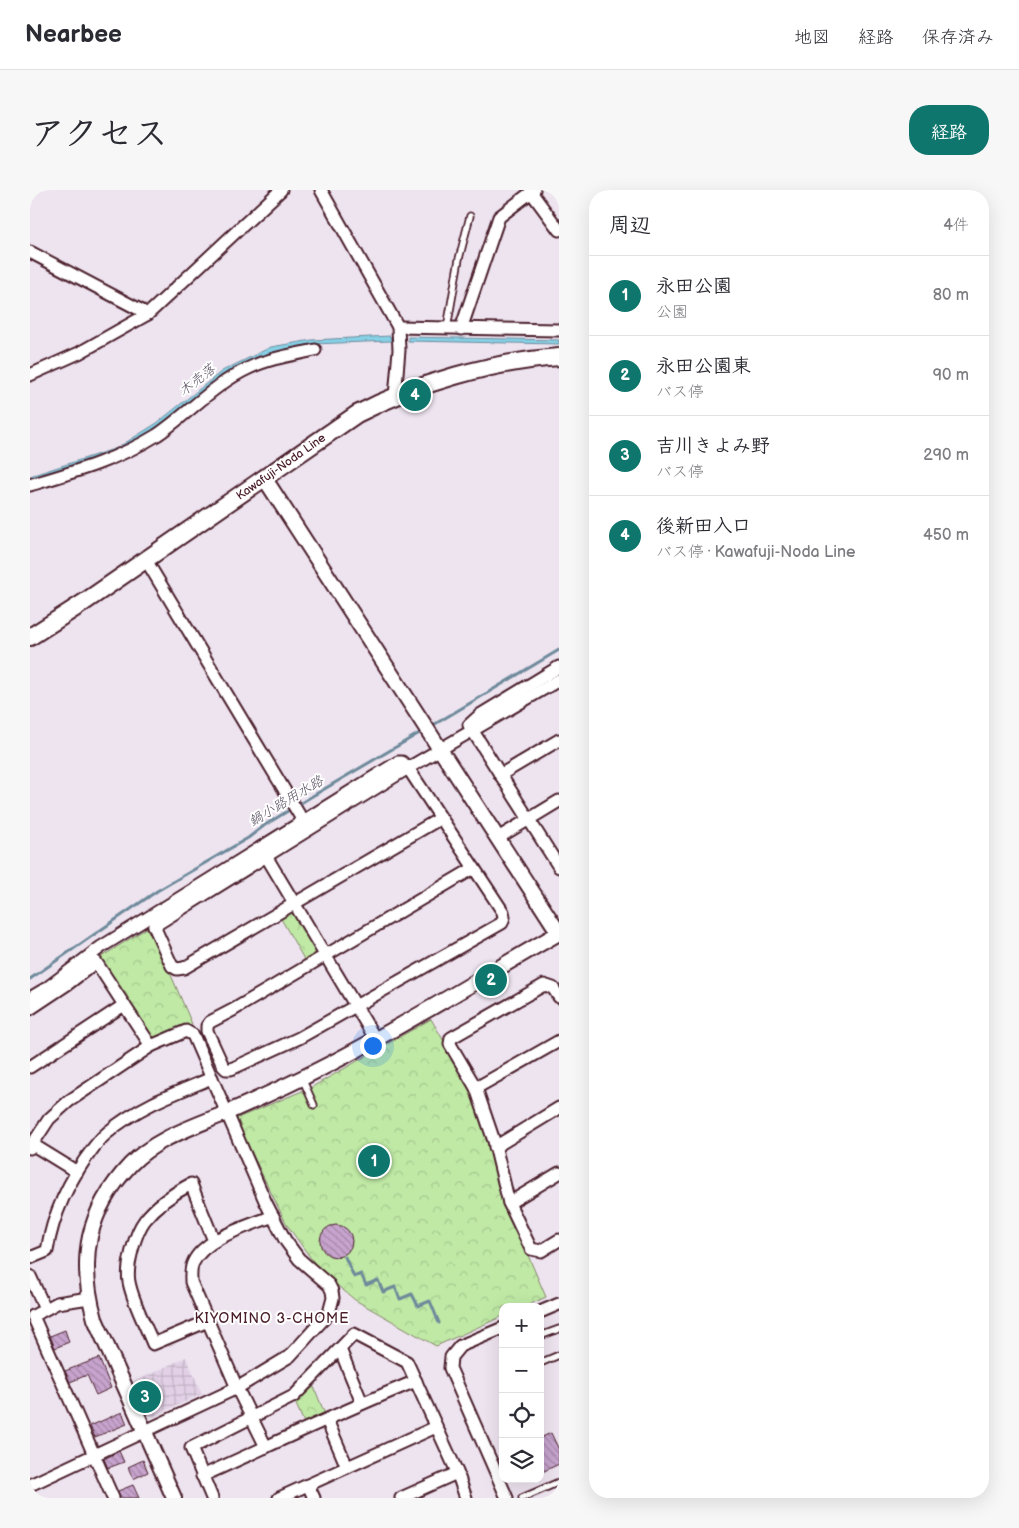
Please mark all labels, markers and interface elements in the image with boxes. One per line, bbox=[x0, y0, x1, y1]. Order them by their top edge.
text: Nearbee bbox=[25, 20, 122, 49]
text: 地図 bbox=[794, 27, 830, 48]
text: 経路 bbox=[858, 27, 894, 48]
text: 保存済み bbox=[922, 27, 994, 48]
button: 経路 bbox=[909, 105, 989, 155]
text: アクセス bbox=[30, 113, 168, 156]
text: 周辺 bbox=[609, 213, 651, 238]
text: 4件 bbox=[943, 216, 969, 235]
text: 永田公園 bbox=[656, 275, 732, 298]
text: 1 bbox=[622, 286, 628, 305]
text: 80 m bbox=[933, 286, 969, 305]
text: 公園 bbox=[656, 303, 688, 322]
text: 永田公園東 bbox=[656, 355, 751, 378]
water label: 木売落 bbox=[175, 360, 220, 400]
text: 2 bbox=[620, 366, 630, 385]
text: 90 m bbox=[933, 366, 969, 385]
pin: 4 bbox=[399, 376, 431, 414]
text: バス停 bbox=[656, 383, 704, 402]
street label: Kawafuji-Noda Line bbox=[233, 431, 329, 503]
text: 吉川きよみ野 bbox=[656, 435, 770, 458]
text: 3 bbox=[620, 446, 630, 465]
text: 290 m bbox=[923, 446, 969, 465]
text: バス停 bbox=[656, 463, 704, 482]
text: 後新田入口 bbox=[656, 515, 751, 538]
text: 4 bbox=[620, 526, 630, 545]
text: 450 m bbox=[923, 526, 969, 545]
text: バス停 · Kawafuji-Noda Line bbox=[656, 543, 855, 562]
water label: 鍋小路用水路 bbox=[246, 772, 327, 830]
pin: 2 bbox=[475, 961, 507, 999]
your location bbox=[360, 1033, 386, 1059]
pin: 1 bbox=[358, 1142, 390, 1180]
map controls bbox=[499, 1303, 544, 1483]
button: + bbox=[499, 1303, 544, 1348]
district label: KIYOMINO 3-CHOME bbox=[195, 1310, 349, 1327]
button: − bbox=[499, 1348, 544, 1393]
pin: 3 bbox=[129, 1378, 161, 1416]
button: locate bbox=[499, 1393, 544, 1438]
button: layers bbox=[499, 1438, 544, 1483]

